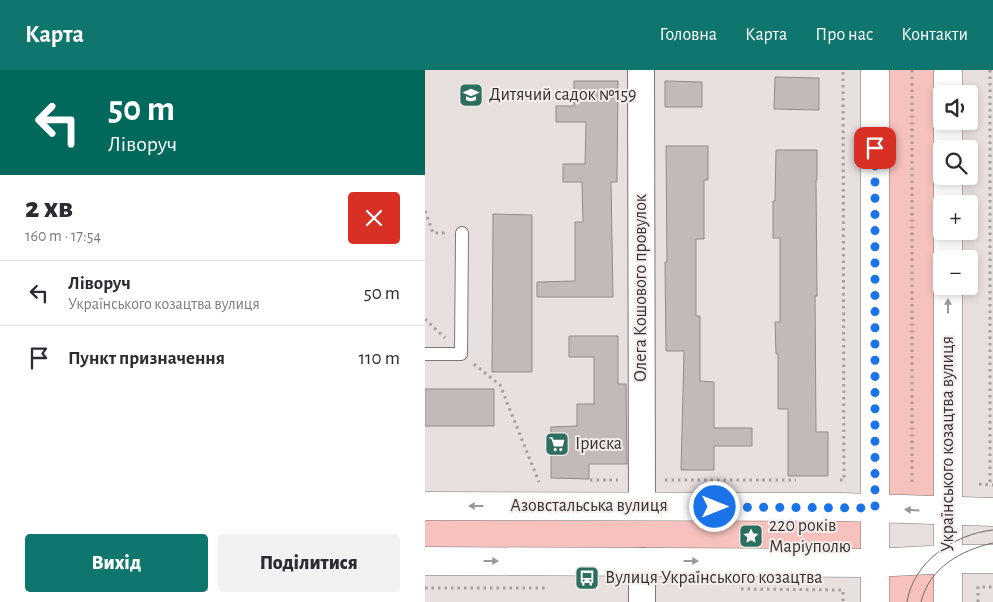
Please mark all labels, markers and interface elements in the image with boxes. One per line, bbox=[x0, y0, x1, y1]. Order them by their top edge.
text: Карта bbox=[25, 23, 84, 47]
text: Головна bbox=[660, 26, 717, 44]
text: Карта bbox=[745, 26, 787, 44]
text: Про нас bbox=[815, 26, 873, 44]
text: Контакти bbox=[901, 26, 968, 44]
school or university icon: Дитячий садок №159 bbox=[458, 82, 484, 108]
map controls bbox=[933, 85, 978, 295]
button: sound bbox=[933, 85, 978, 130]
place label: Дитячий садок №159 bbox=[489, 86, 637, 104]
icon: left bbox=[25, 90, 90, 155]
text: 50 m bbox=[108, 92, 175, 127]
pin bbox=[854, 127, 896, 169]
text: Ліворуч bbox=[108, 133, 177, 155]
icon: arrive bbox=[861, 134, 889, 162]
button: search bbox=[933, 140, 978, 185]
button: close bbox=[348, 192, 400, 244]
text: 2 хв bbox=[25, 193, 73, 223]
street label: Олега Кошового провулок bbox=[632, 193, 650, 382]
button: + bbox=[933, 195, 978, 240]
text: 160 m · 17:54 bbox=[25, 228, 101, 244]
button: − bbox=[933, 250, 978, 295]
text: Ліворуч bbox=[68, 274, 131, 293]
icon: left bbox=[25, 279, 53, 307]
text: 50 m bbox=[364, 284, 400, 303]
text: Українського козацтва вулиця bbox=[68, 296, 260, 312]
one-way arrow bbox=[944, 297, 952, 313]
street label: Українського козацтва вулиця bbox=[939, 336, 957, 552]
icon: arrive bbox=[25, 344, 53, 372]
text: Пункт призначення bbox=[68, 349, 225, 368]
text: 110 m bbox=[359, 349, 400, 368]
supermarket icon: Іриска bbox=[544, 431, 570, 457]
place label: Іриска bbox=[575, 435, 622, 453]
position arrow bbox=[688, 480, 740, 532]
street label: Азовстальська вулиця bbox=[510, 497, 668, 515]
one-way arrow bbox=[468, 502, 484, 510]
one-way arrow bbox=[903, 505, 919, 513]
place label: 220 років Маріуполю bbox=[769, 517, 851, 556]
place icon: 220 років Маріуполю bbox=[738, 523, 764, 549]
button: Вихід bbox=[25, 534, 208, 592]
button: Поділитися bbox=[218, 534, 400, 592]
one-way arrow bbox=[483, 557, 499, 565]
one-way arrow bbox=[683, 557, 699, 565]
bus stop icon: Вулиця Українського козацтва bbox=[574, 565, 600, 591]
place label: Вулиця Українського козацтва bbox=[605, 569, 823, 587]

